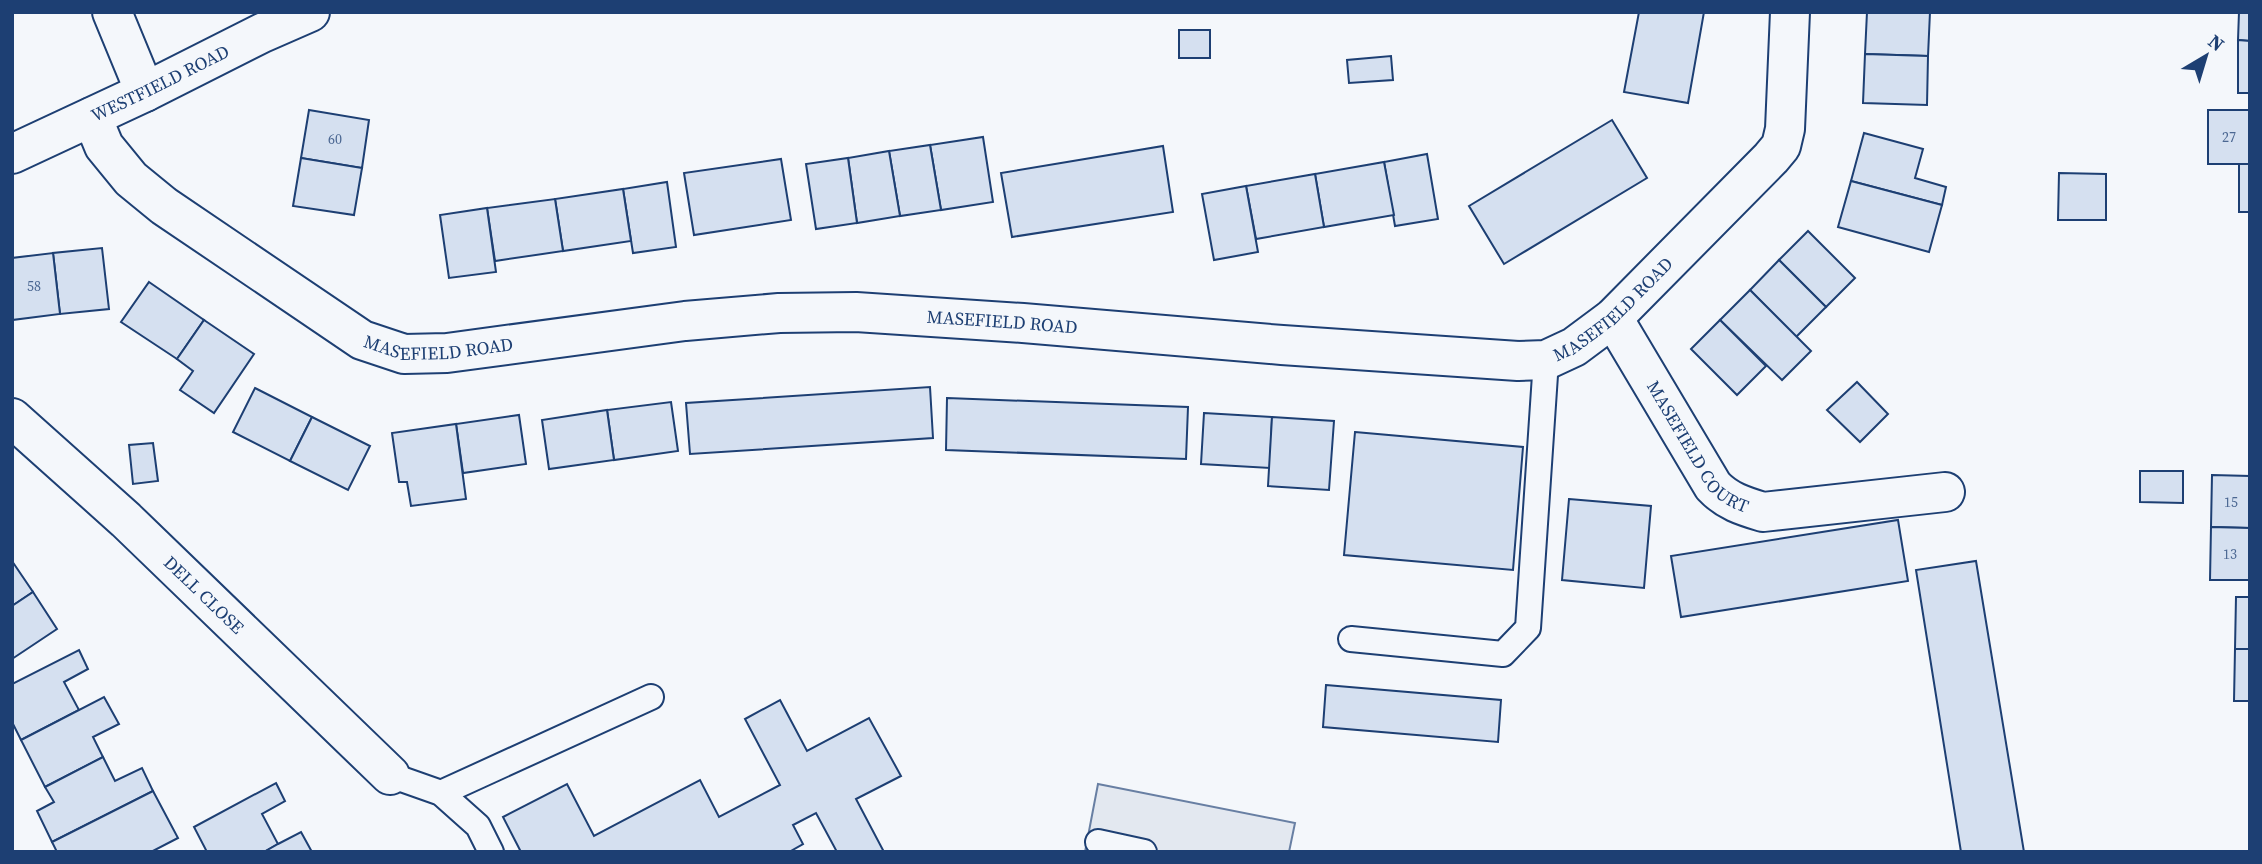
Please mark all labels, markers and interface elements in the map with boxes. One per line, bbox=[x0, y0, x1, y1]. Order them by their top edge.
north arrow bbox=[2171, 21, 2241, 91]
text: N bbox=[2203, 28, 2230, 57]
street label: WESTFIELD ROAD bbox=[87, 39, 233, 128]
house number: 27 bbox=[2222, 127, 2236, 147]
house number: 60 bbox=[328, 129, 342, 149]
street label: MASEFIELD ROAD bbox=[1549, 251, 1678, 367]
house number: 58 bbox=[27, 276, 41, 296]
street label: MASEFIELD ROAD bbox=[926, 304, 1079, 340]
street label: MASEFIELD ROAD bbox=[361, 329, 515, 366]
street label: MASEFIELD COURT bbox=[1641, 376, 1753, 519]
house number: 15 bbox=[2224, 492, 2238, 512]
house number: 13 bbox=[2223, 544, 2237, 564]
street label: DELL CLOSE bbox=[158, 550, 250, 639]

